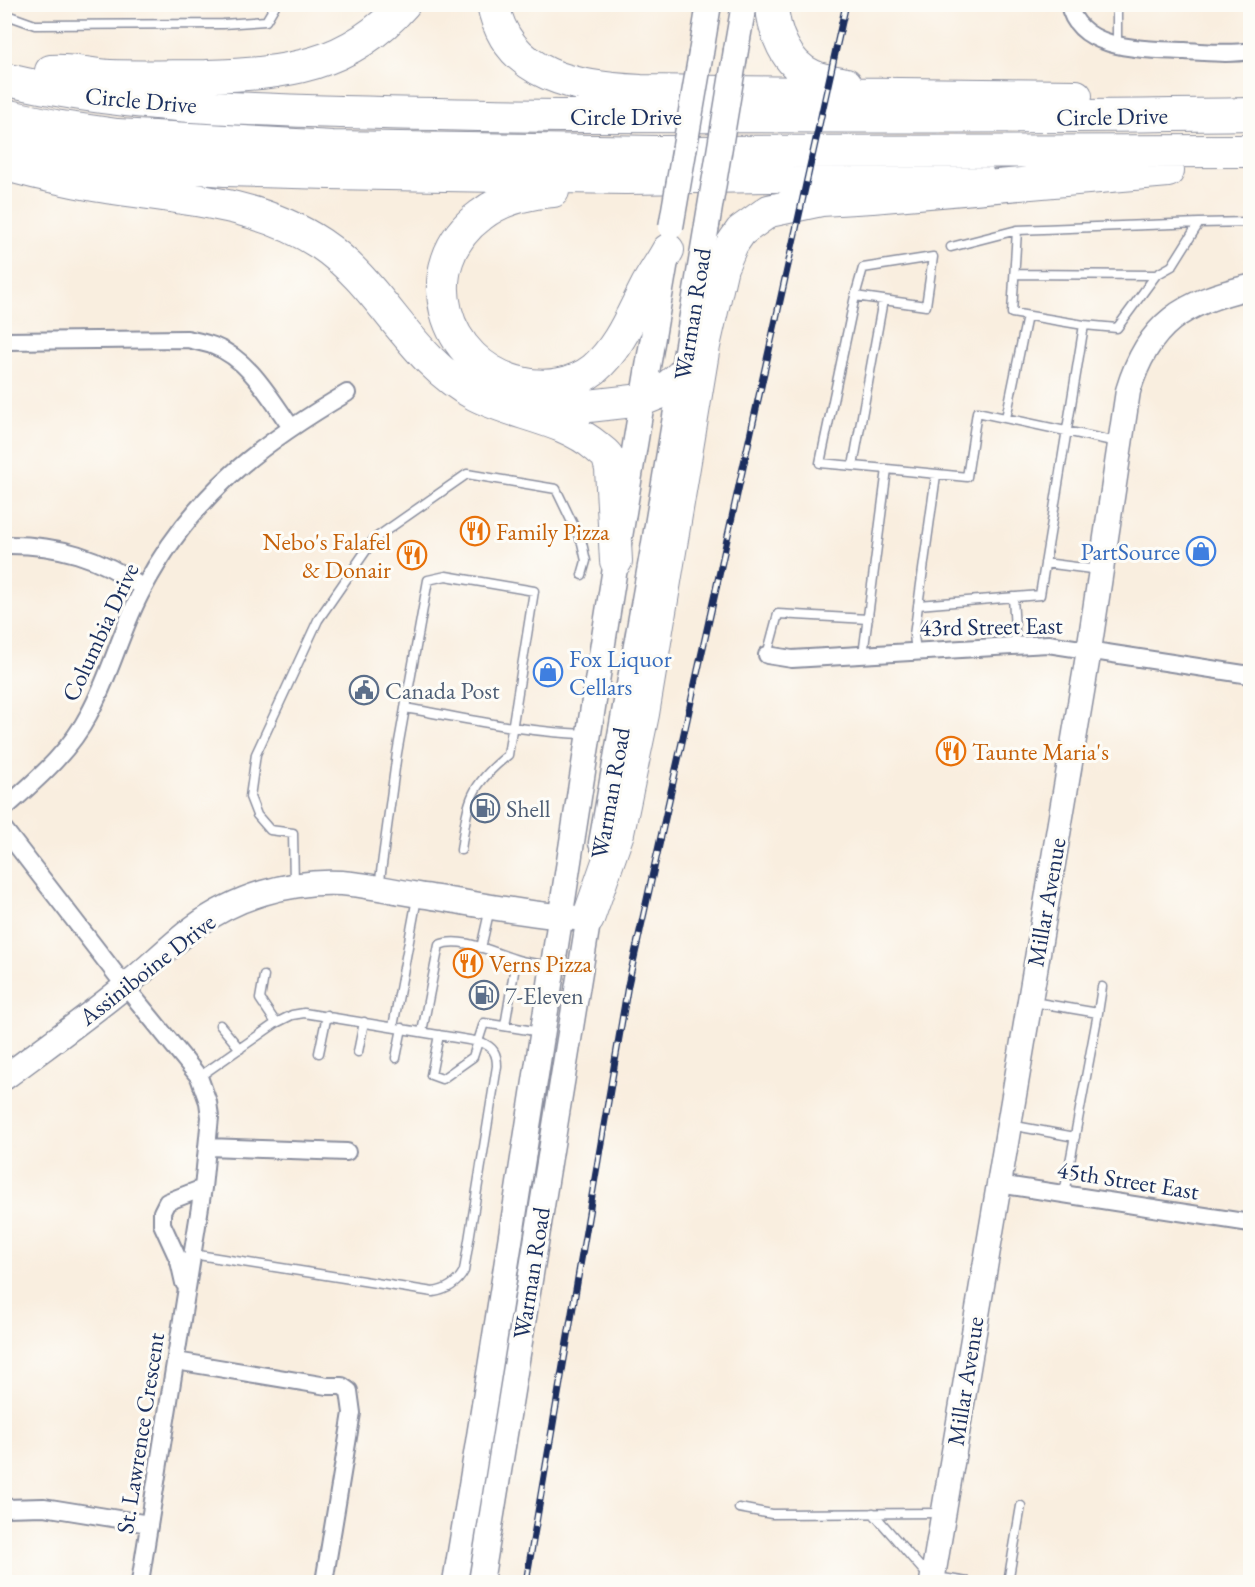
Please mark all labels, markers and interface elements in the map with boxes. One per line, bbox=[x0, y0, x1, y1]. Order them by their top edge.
street label: Circle Drive bbox=[84, 80, 198, 120]
street label: Circle Drive bbox=[1056, 100, 1168, 132]
street label: Circle Drive bbox=[570, 101, 682, 132]
street label: Warman Road bbox=[666, 245, 718, 382]
restaurant icon: Family Pizza bbox=[459, 515, 491, 547]
place label: Family Pizza bbox=[496, 516, 610, 547]
place label: Nebo's Falafel & Donair bbox=[262, 526, 391, 585]
shop icon: PartSource bbox=[1185, 535, 1217, 567]
place label: PartSource bbox=[1080, 536, 1180, 567]
restaurant icon: Nebo's Falafel & Donair bbox=[396, 539, 428, 571]
street label: Columbia Drive bbox=[54, 558, 146, 706]
street label: 43rd Street East bbox=[919, 609, 1063, 643]
place label: Fox Liquor Cellars bbox=[569, 643, 672, 702]
shop icon: Fox Liquor Cellars bbox=[532, 656, 564, 688]
public building icon: Canada Post bbox=[348, 674, 380, 706]
place label: Canada Post bbox=[385, 675, 500, 706]
street label: Warman Road bbox=[583, 724, 637, 861]
restaurant icon: Taunte Maria's bbox=[935, 735, 967, 767]
place label: Taunte Maria's bbox=[972, 736, 1109, 767]
fuel station icon: Shell bbox=[469, 792, 501, 824]
place label: Shell bbox=[506, 793, 551, 824]
street label: Millar Avenue bbox=[1019, 835, 1073, 969]
street label: Assiniboine Drive bbox=[72, 906, 221, 1033]
restaurant icon: Verns Pizza bbox=[452, 947, 484, 979]
place label: Verns Pizza bbox=[489, 948, 593, 979]
fuel station icon: 7-Eleven bbox=[468, 979, 500, 1011]
place label: 7-Eleven bbox=[505, 980, 584, 1011]
street label: 45th Street East bbox=[1055, 1153, 1202, 1207]
street label: Warman Road bbox=[505, 1204, 557, 1341]
street label: Millar Avenue bbox=[939, 1314, 991, 1448]
street label: St. Lawrence Crescent bbox=[109, 1330, 171, 1536]

